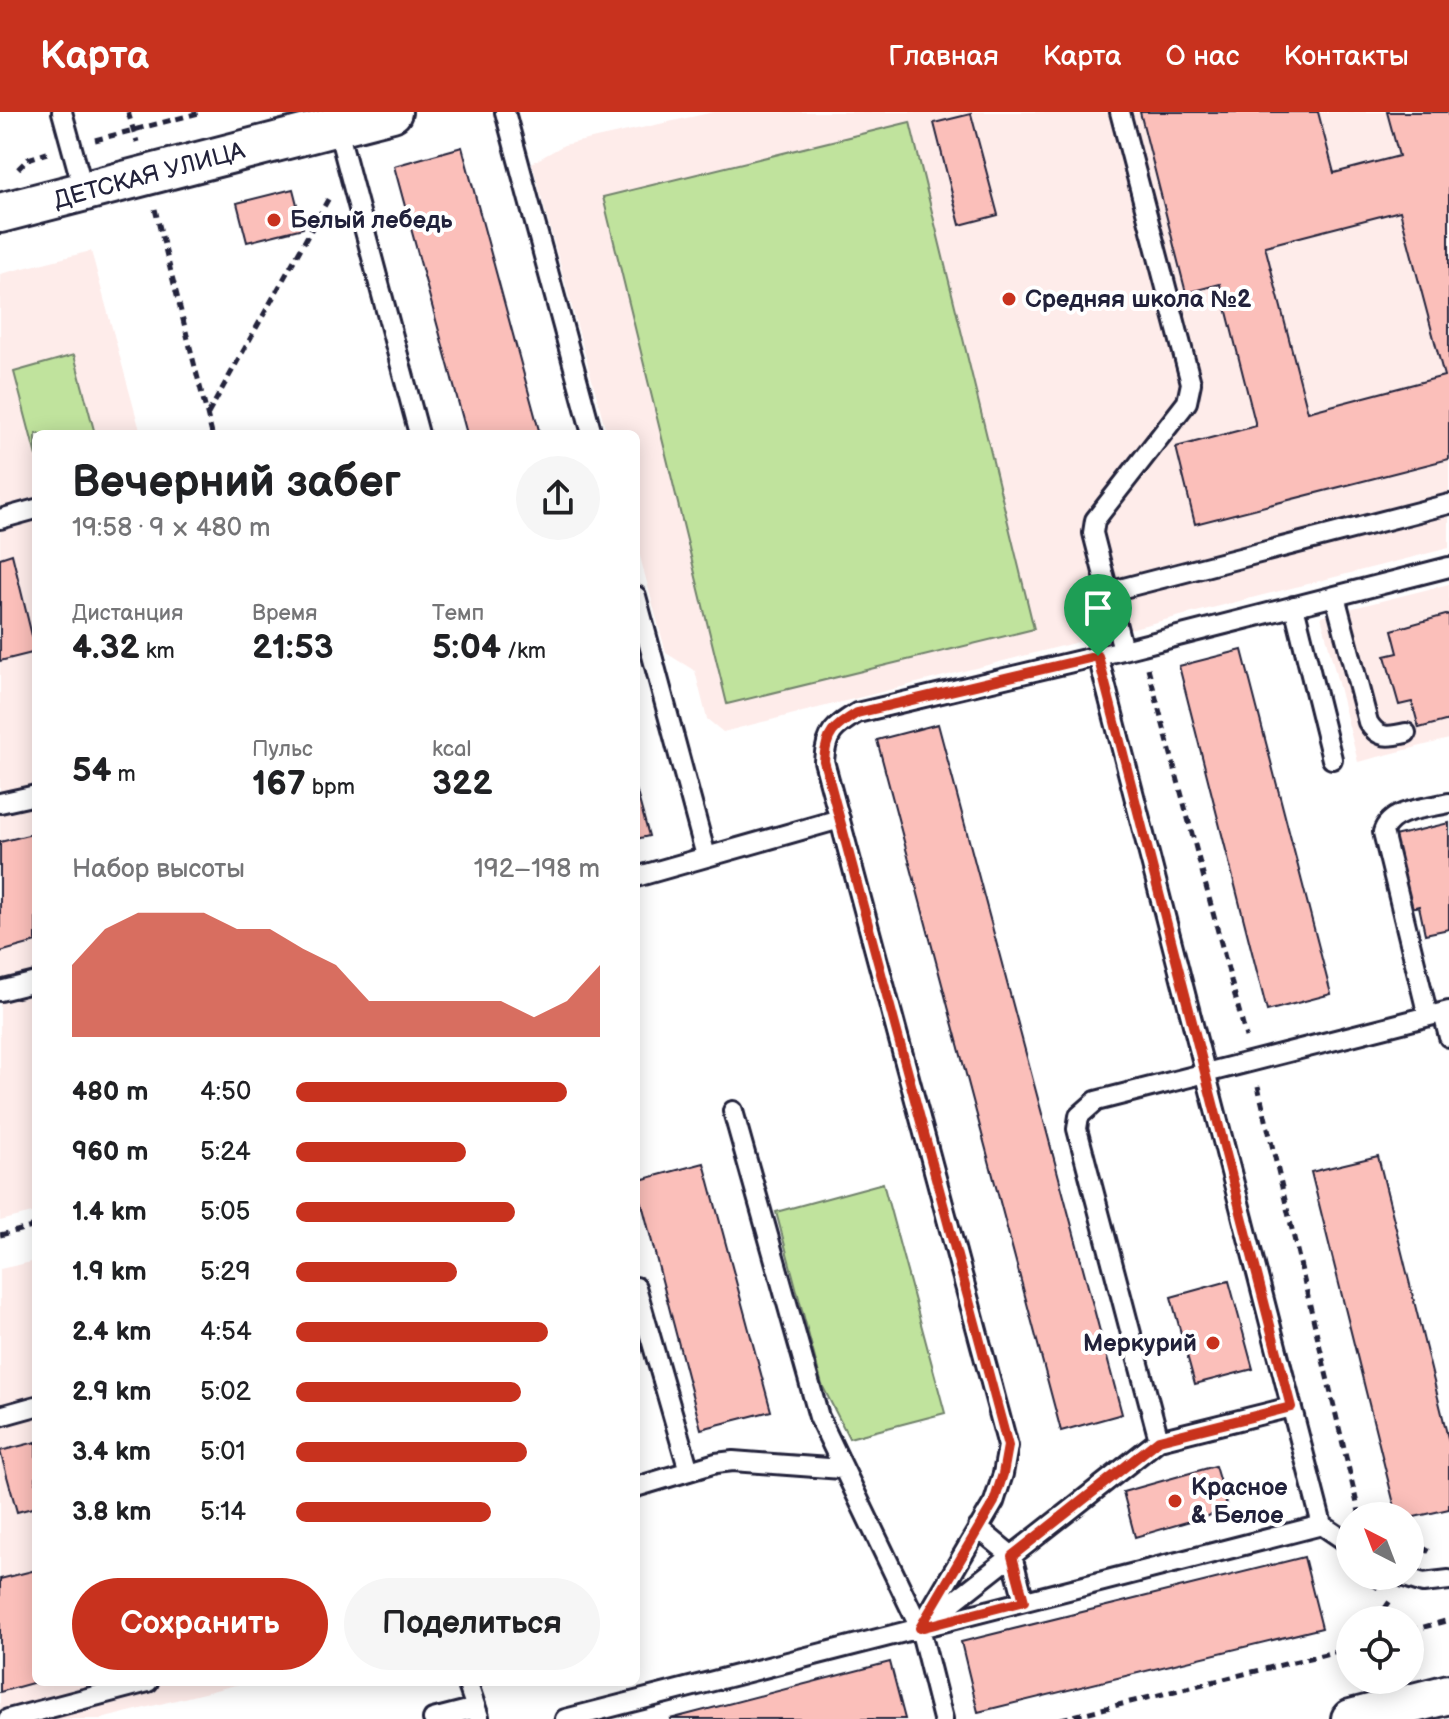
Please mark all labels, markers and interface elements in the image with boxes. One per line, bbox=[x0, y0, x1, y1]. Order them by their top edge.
text: Карта bbox=[40, 34, 149, 79]
text: Главная bbox=[888, 40, 999, 73]
text: Карта bbox=[1043, 40, 1122, 73]
text: О нас bbox=[1166, 40, 1239, 73]
text: Контакты bbox=[1283, 40, 1409, 73]
street label: ДЕТСКАЯ УЛИЦА bbox=[50, 136, 248, 215]
place label: Белый лебедь bbox=[290, 206, 453, 235]
marker: Белый лебедь bbox=[265, 211, 283, 229]
place label: Средняя школа №2 bbox=[1025, 285, 1252, 314]
marker: Средняя школа №2 bbox=[1000, 290, 1018, 308]
text: Вечерний забег bbox=[72, 456, 401, 509]
button: share bbox=[516, 456, 600, 540]
text: 19:58 · 9 × 480 m bbox=[72, 513, 271, 544]
pin bbox=[1064, 574, 1132, 656]
icon: arrive bbox=[1076, 586, 1120, 630]
text: Дистанция bbox=[72, 600, 183, 627]
text: Время bbox=[252, 600, 317, 627]
text: Темп bbox=[432, 600, 484, 627]
text: 4.32 bbox=[72, 627, 140, 668]
text: 21:53 bbox=[252, 627, 334, 668]
text: 5:04 bbox=[432, 627, 501, 668]
text: km bbox=[140, 638, 175, 665]
text: /km bbox=[501, 638, 546, 665]
text: Пульс bbox=[252, 736, 313, 763]
text: kcal bbox=[432, 736, 471, 763]
text: 54 bbox=[72, 750, 112, 791]
text: m bbox=[112, 761, 136, 788]
text: 167 bbox=[252, 763, 306, 804]
text: 322 bbox=[432, 763, 493, 804]
text: bpm bbox=[306, 774, 355, 801]
text: Набор высоты bbox=[72, 854, 245, 885]
text: 192–198 m bbox=[474, 854, 600, 885]
text: 480 m bbox=[72, 1077, 148, 1108]
text: 4:50 bbox=[200, 1077, 251, 1108]
text: 960 m bbox=[72, 1137, 148, 1168]
text: 5:24 bbox=[200, 1137, 251, 1168]
text: 1.4 km bbox=[72, 1197, 147, 1228]
text: 5:05 bbox=[200, 1197, 250, 1228]
text: 1.9 km bbox=[72, 1257, 147, 1288]
text: 5:29 bbox=[200, 1257, 251, 1288]
text: 2.4 km bbox=[72, 1317, 151, 1348]
text: 4:54 bbox=[200, 1317, 252, 1348]
place label: Меркурий bbox=[1083, 1329, 1197, 1358]
marker: Меркурий bbox=[1204, 1334, 1222, 1352]
text: 2.9 km bbox=[72, 1377, 151, 1408]
text: 5:02 bbox=[200, 1377, 251, 1408]
text: 3.4 km bbox=[72, 1437, 151, 1468]
text: 5:01 bbox=[200, 1437, 246, 1468]
place label: Красное & Белое bbox=[1191, 1473, 1288, 1530]
marker: Красное & Белое bbox=[1166, 1492, 1184, 1510]
text: 3.8 km bbox=[72, 1497, 151, 1528]
text: 5:14 bbox=[200, 1497, 246, 1528]
north arrow bbox=[1336, 1502, 1424, 1590]
map controls bbox=[1336, 1502, 1424, 1694]
button: Сохранить bbox=[72, 1578, 328, 1670]
button: Поделиться bbox=[344, 1578, 600, 1670]
button: locate bbox=[1336, 1606, 1424, 1694]

